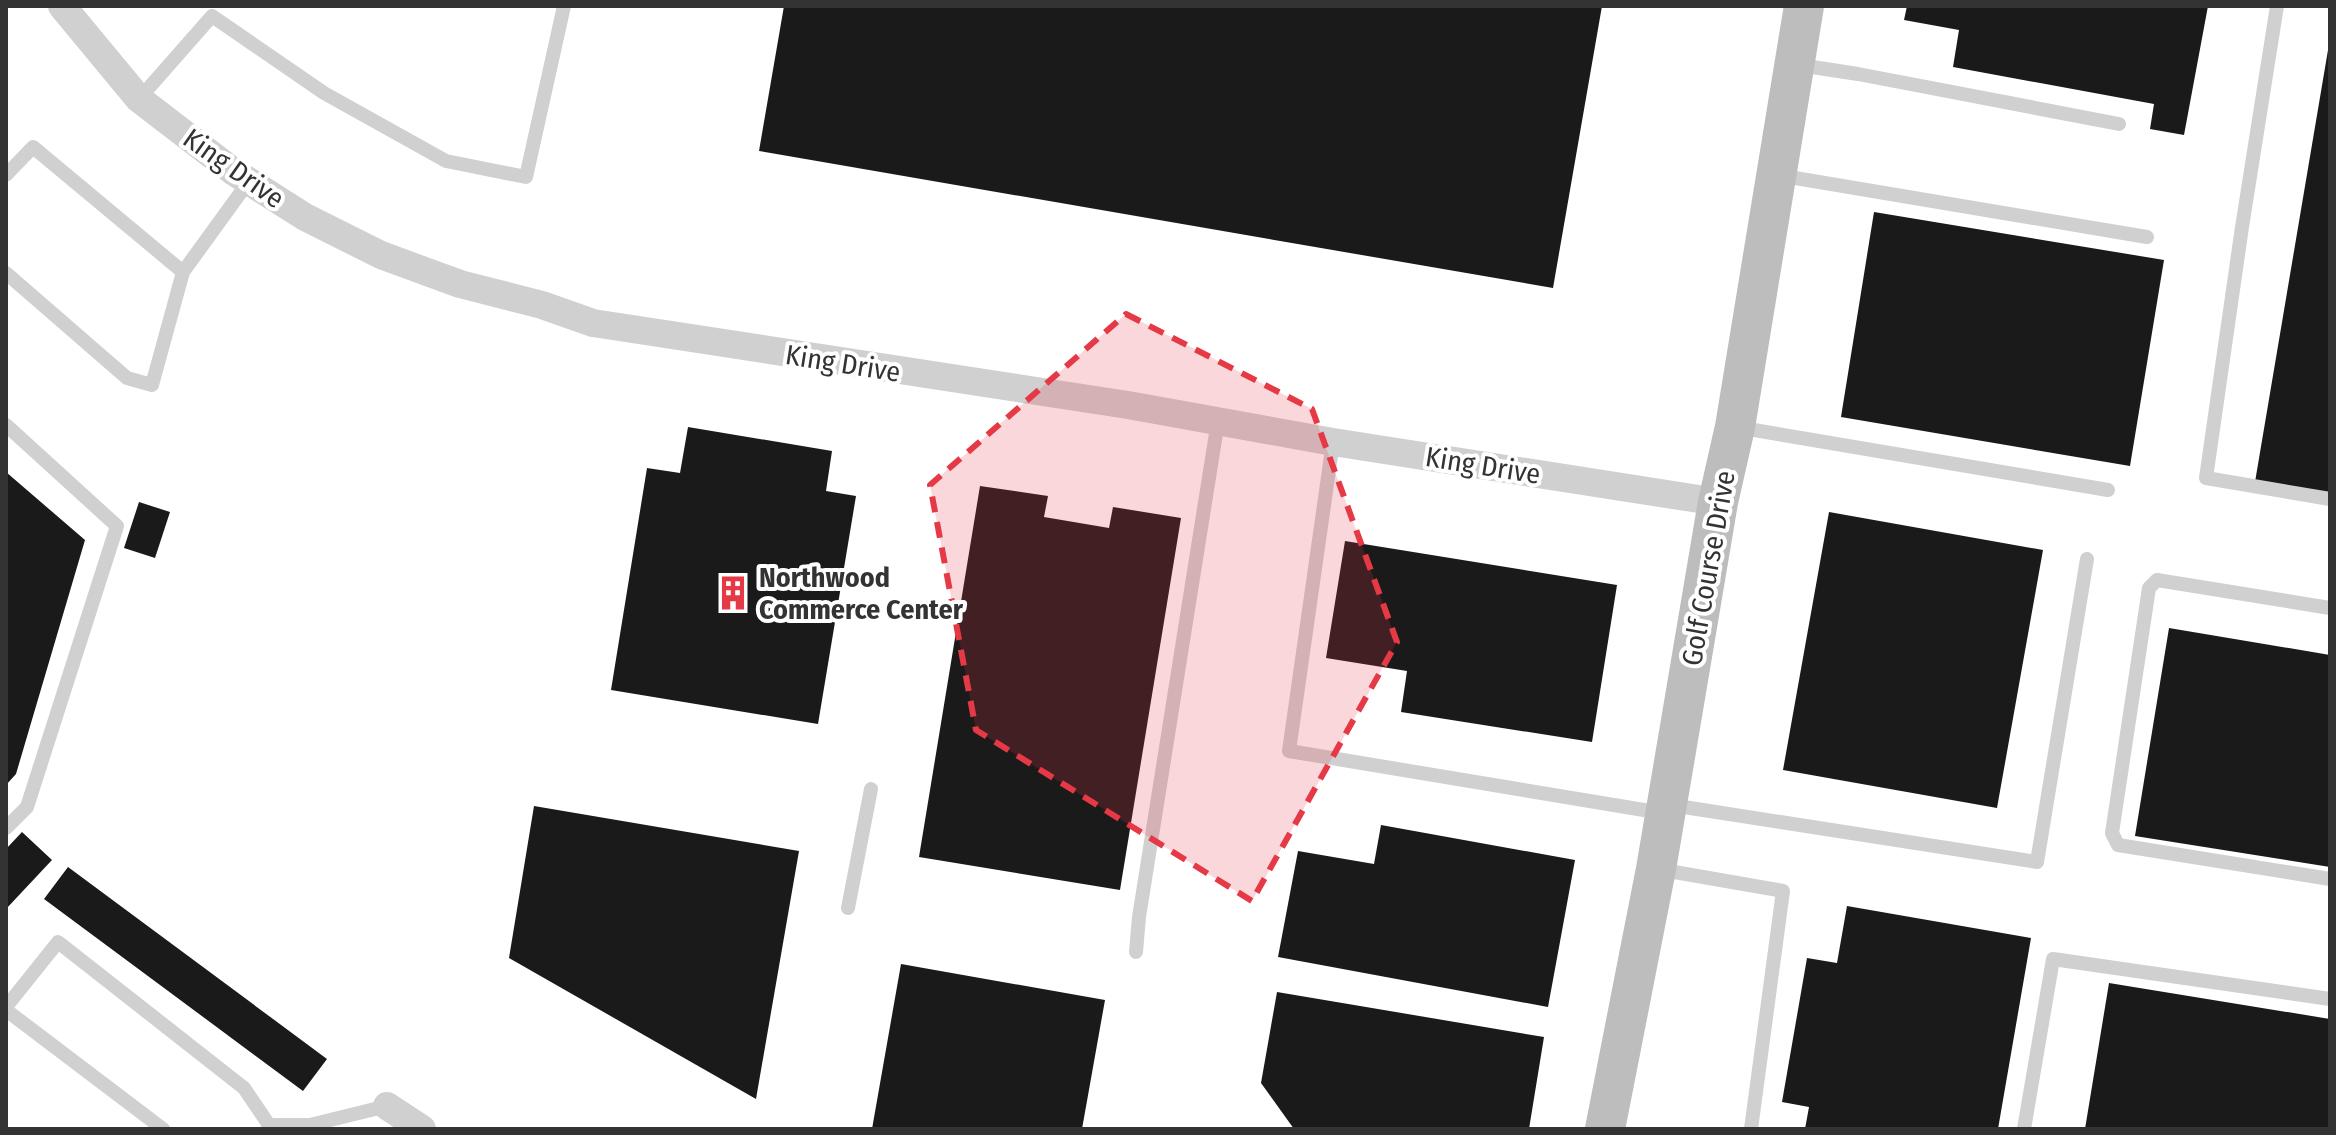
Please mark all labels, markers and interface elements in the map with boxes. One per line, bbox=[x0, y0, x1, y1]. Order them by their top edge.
street label: King Drive bbox=[177, 122, 291, 215]
street label: King Drive bbox=[783, 338, 903, 389]
street label: King Drive bbox=[1423, 440, 1543, 491]
street label: Golf Course Drive bbox=[1675, 468, 1742, 668]
place label: Northwood Commerce Center bbox=[759, 561, 964, 626]
building icon: Northwood Commerce Center bbox=[714, 574, 752, 612]

